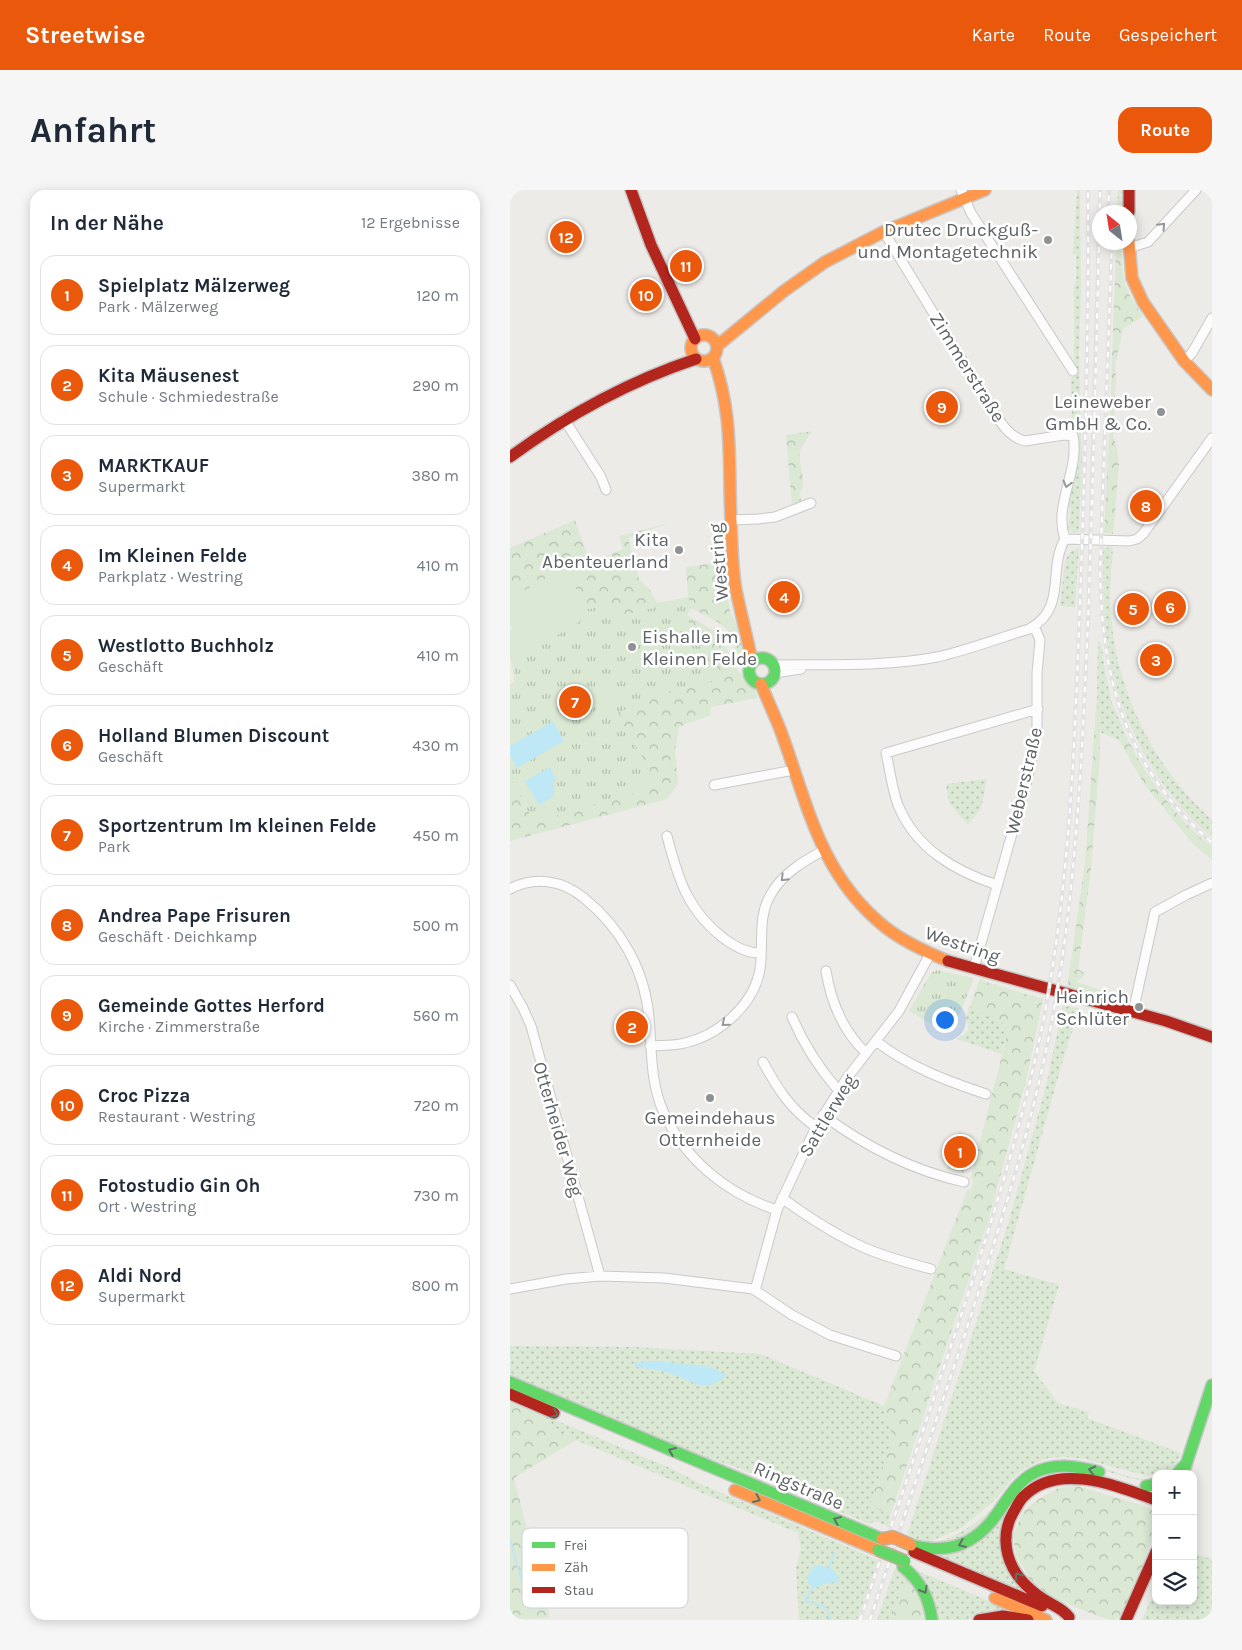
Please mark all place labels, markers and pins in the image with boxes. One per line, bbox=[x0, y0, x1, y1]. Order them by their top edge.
pin: 12 bbox=[550, 218, 582, 256]
place label: Drutec Druckguß- und Montagetechnik bbox=[857, 219, 1038, 263]
marker: Drutec Druckguß- und Montagetechnik bbox=[1042, 234, 1054, 246]
pin: 11 bbox=[670, 247, 702, 285]
pin: 10 bbox=[630, 276, 662, 314]
pin: 9 bbox=[926, 388, 958, 426]
place label: Leineweber GmbH & Co. bbox=[1045, 391, 1151, 435]
marker: Leineweber GmbH & Co. bbox=[1155, 406, 1167, 418]
pin: 8 bbox=[1130, 487, 1162, 525]
place label: Kita Abenteuerland bbox=[542, 529, 669, 573]
marker: Kita Abenteuerland bbox=[673, 544, 685, 556]
pin: 4 bbox=[768, 578, 800, 616]
pin: 6 bbox=[1154, 588, 1186, 626]
pin: 5 bbox=[1117, 590, 1149, 628]
place label: Eishalle im Kleinen Felde bbox=[642, 626, 757, 670]
marker: Eishalle im Kleinen Felde bbox=[626, 641, 638, 653]
pin: 3 bbox=[1140, 641, 1172, 679]
pin: 7 bbox=[559, 683, 591, 721]
place label: Heinrich Schlüter bbox=[1056, 986, 1129, 1030]
marker: Heinrich Schlüter bbox=[1133, 1001, 1145, 1013]
pin: 2 bbox=[616, 1008, 648, 1046]
marker: Gemeindehaus Otternheide bbox=[704, 1092, 716, 1104]
place label: Gemeindehaus Otternheide bbox=[644, 1107, 776, 1151]
pin: 1 bbox=[944, 1133, 976, 1171]

